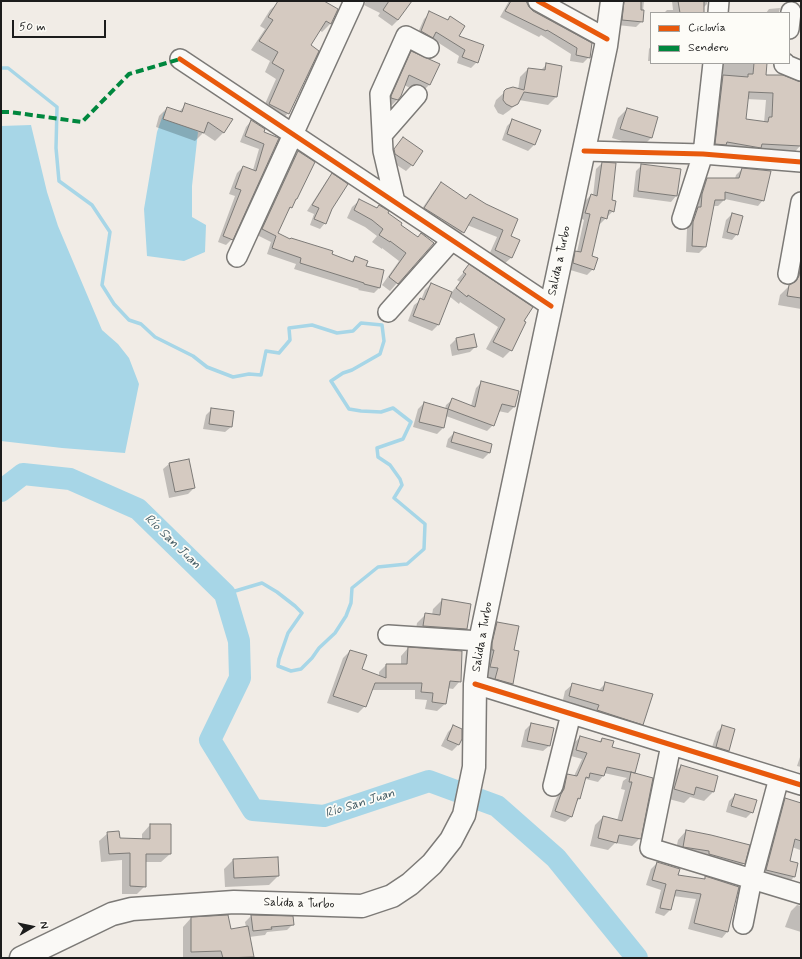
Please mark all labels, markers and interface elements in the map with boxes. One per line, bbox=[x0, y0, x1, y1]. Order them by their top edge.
scale bar bbox=[14, 12, 108, 38]
legend bbox=[650, 12, 790, 64]
text: 50 m bbox=[19, 19, 46, 35]
text: Ciclovía bbox=[688, 20, 726, 36]
text: Sendero bbox=[688, 40, 729, 56]
street label: Salida a Turbo bbox=[546, 225, 574, 297]
water label: Río San Juan bbox=[141, 511, 203, 573]
street label: Salida a Turbo bbox=[470, 601, 496, 673]
water label: Río San Juan bbox=[323, 786, 397, 822]
street label: Salida a Turbo bbox=[263, 896, 335, 912]
north arrow bbox=[12, 907, 52, 947]
text: N bbox=[36, 920, 51, 930]

